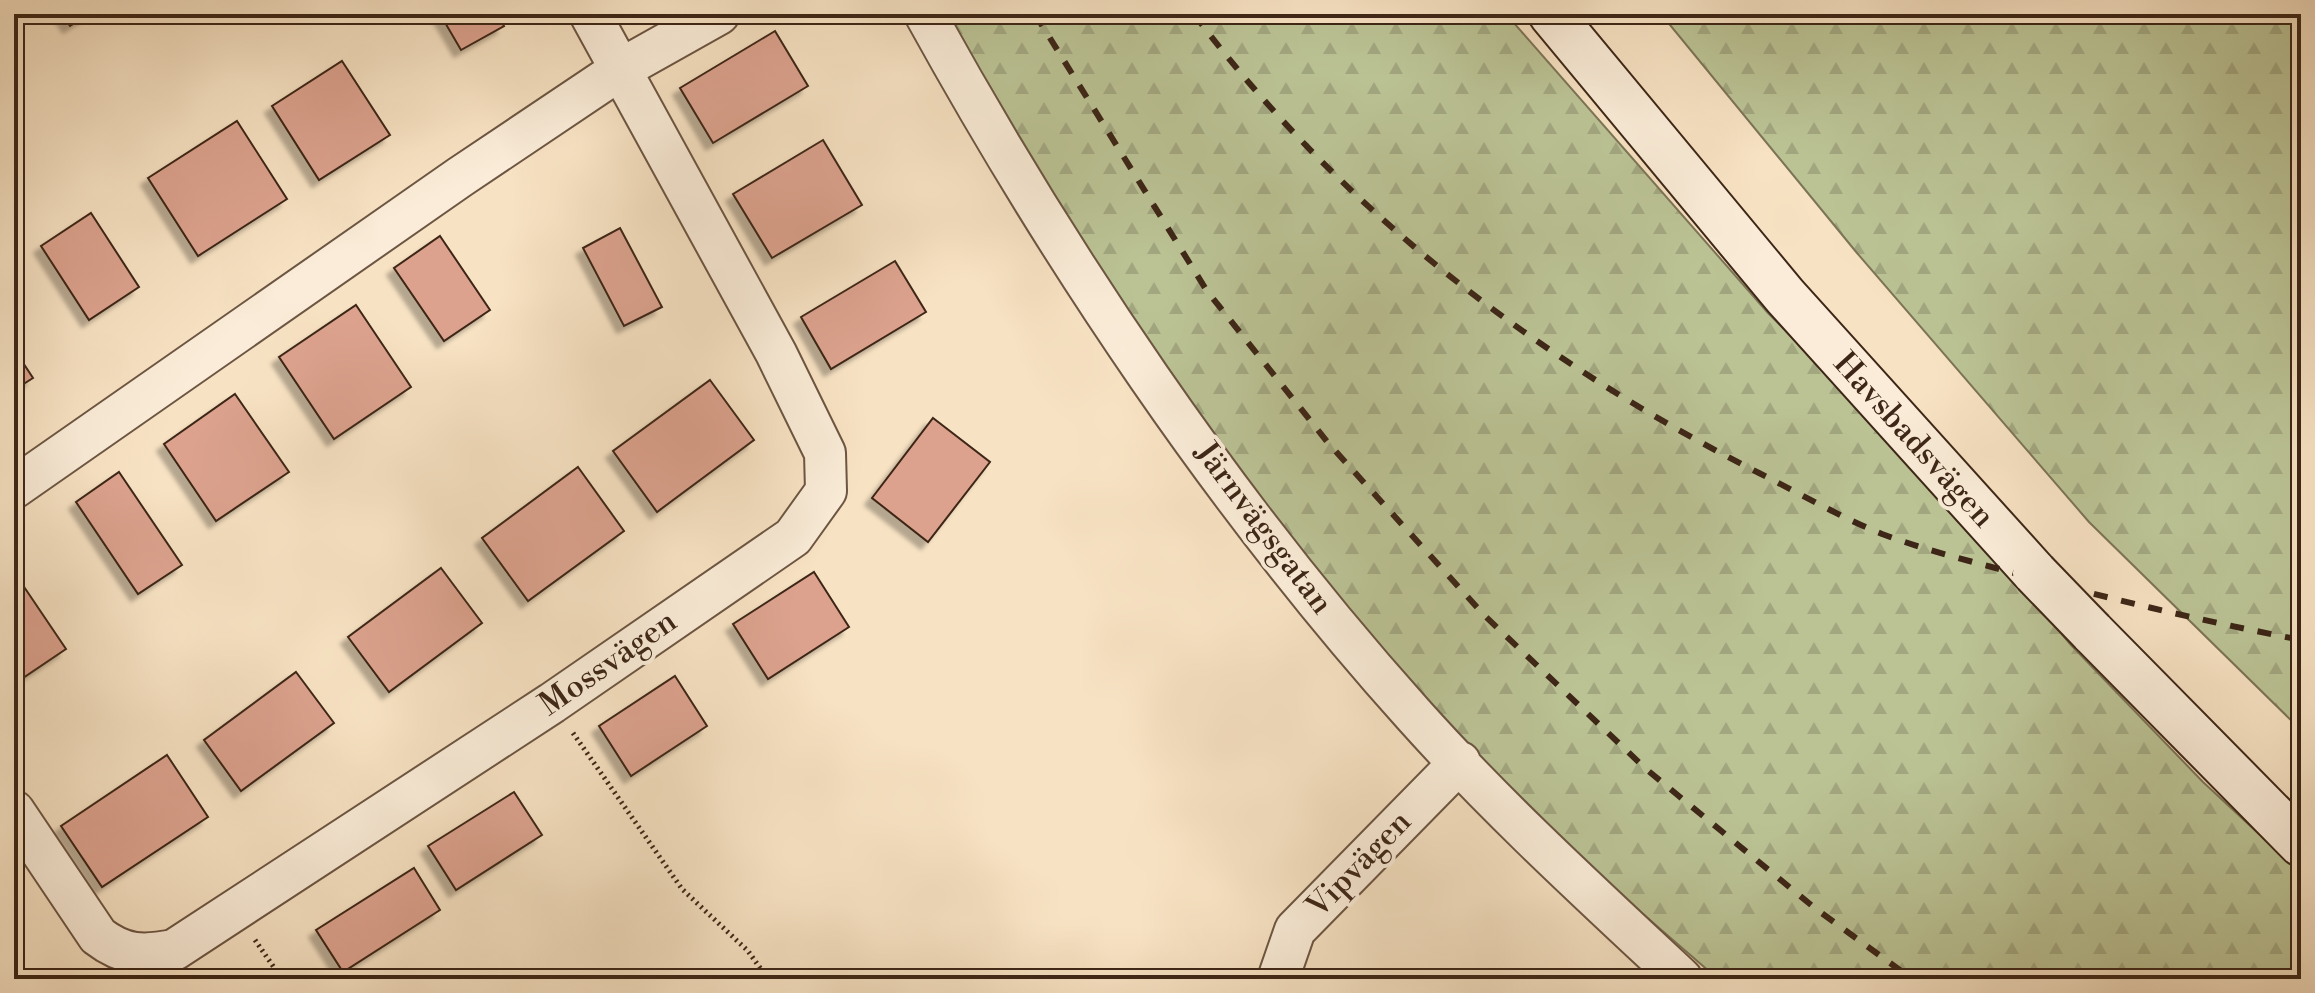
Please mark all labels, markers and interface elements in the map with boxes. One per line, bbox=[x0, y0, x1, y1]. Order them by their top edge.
street label: Havsbadsvägen bbox=[1825, 344, 2003, 536]
street label: Järnvägsgatan bbox=[1186, 433, 1342, 622]
street label: Mossvägen bbox=[532, 601, 684, 725]
street label: Vipvägen bbox=[1298, 802, 1420, 927]

